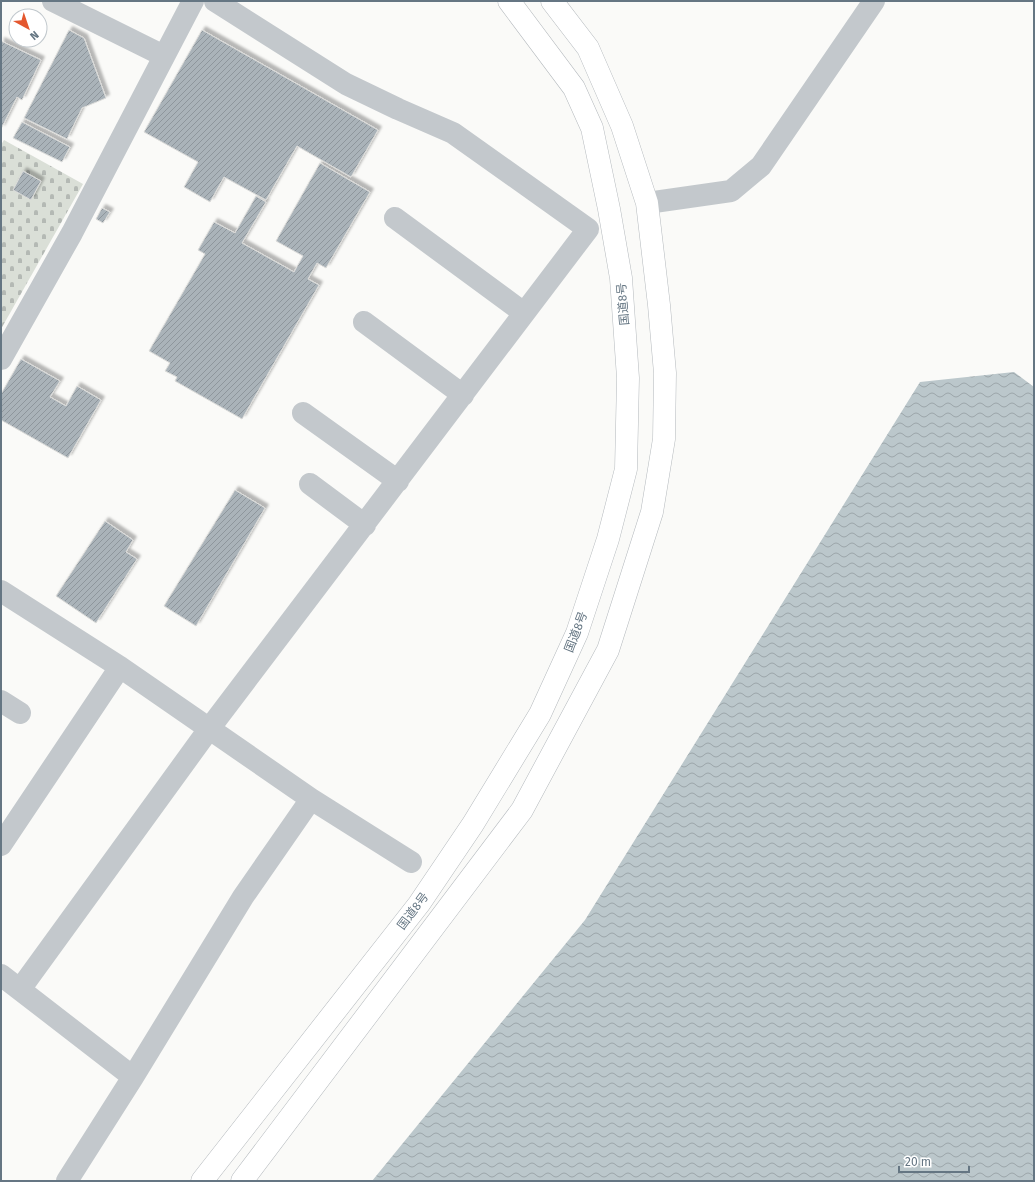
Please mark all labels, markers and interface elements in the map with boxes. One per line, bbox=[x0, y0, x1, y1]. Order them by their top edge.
north arrow bbox=[8, 8, 48, 48]
text: N bbox=[27, 28, 41, 43]
street label: 国道8号 bbox=[614, 282, 632, 326]
street label: 国道8号 bbox=[562, 610, 590, 654]
street label: 国道8号 bbox=[395, 890, 431, 932]
scale bar bbox=[899, 1148, 969, 1174]
text: 20 m bbox=[905, 1155, 931, 1169]

